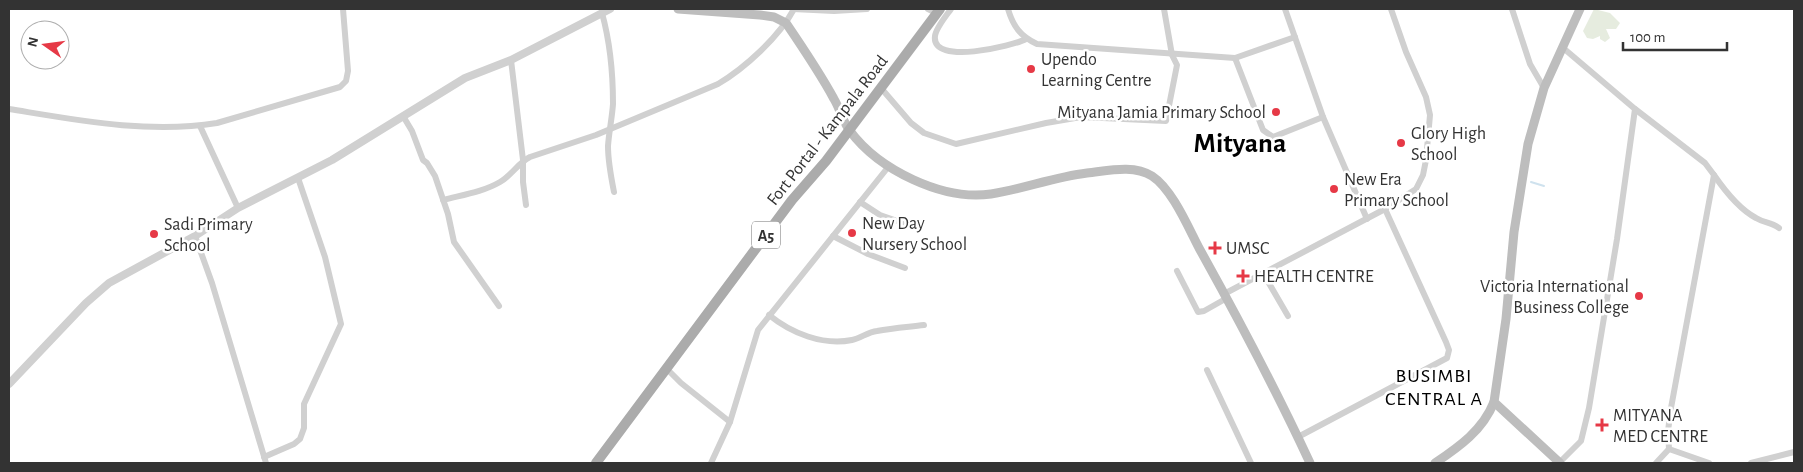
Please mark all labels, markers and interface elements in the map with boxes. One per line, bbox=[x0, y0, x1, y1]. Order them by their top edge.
north arrow bbox=[20, 20, 70, 70]
scale bar bbox=[1623, 20, 1727, 52]
text: 100 m bbox=[1630, 30, 1665, 45]
text: N bbox=[25, 36, 41, 49]
place label: Upendo Learning Centre bbox=[1041, 51, 1152, 90]
street label: Fort Portal - Kampala Road bbox=[764, 52, 892, 209]
marker: Upendo Learning Centre bbox=[1025, 63, 1037, 75]
place label: Mityana Jamia Primary School bbox=[1057, 104, 1266, 122]
marker: Mityana Jamia Primary School bbox=[1270, 106, 1282, 118]
place label: Glory High School bbox=[1411, 125, 1486, 164]
district label: Mityana bbox=[1194, 130, 1286, 158]
marker: Glory High School bbox=[1395, 137, 1407, 149]
place label: New Era Primary School bbox=[1344, 171, 1449, 210]
marker: New Era Primary School bbox=[1328, 183, 1340, 195]
place label: New Day Nursery School bbox=[862, 215, 967, 254]
place label: Sadi Primary School bbox=[164, 216, 253, 255]
road number: A5 bbox=[752, 222, 780, 248]
marker: New Day Nursery School bbox=[846, 227, 858, 239]
marker: Sadi Primary School bbox=[148, 228, 160, 240]
place label: UMSC bbox=[1226, 240, 1269, 258]
marker: UMSC bbox=[1208, 241, 1222, 255]
place label: HEALTH CENTRE bbox=[1254, 268, 1374, 286]
marker: HEALTH CENTRE bbox=[1236, 269, 1250, 283]
place label: Victoria International Business College bbox=[1480, 278, 1629, 317]
marker: Victoria International Business College bbox=[1633, 290, 1645, 302]
district label: BUSIMBI CENTRAL A bbox=[1385, 366, 1483, 409]
place label: MITYANA MED CENTRE bbox=[1613, 407, 1708, 446]
marker: MITYANA MED CENTRE bbox=[1595, 418, 1609, 432]

